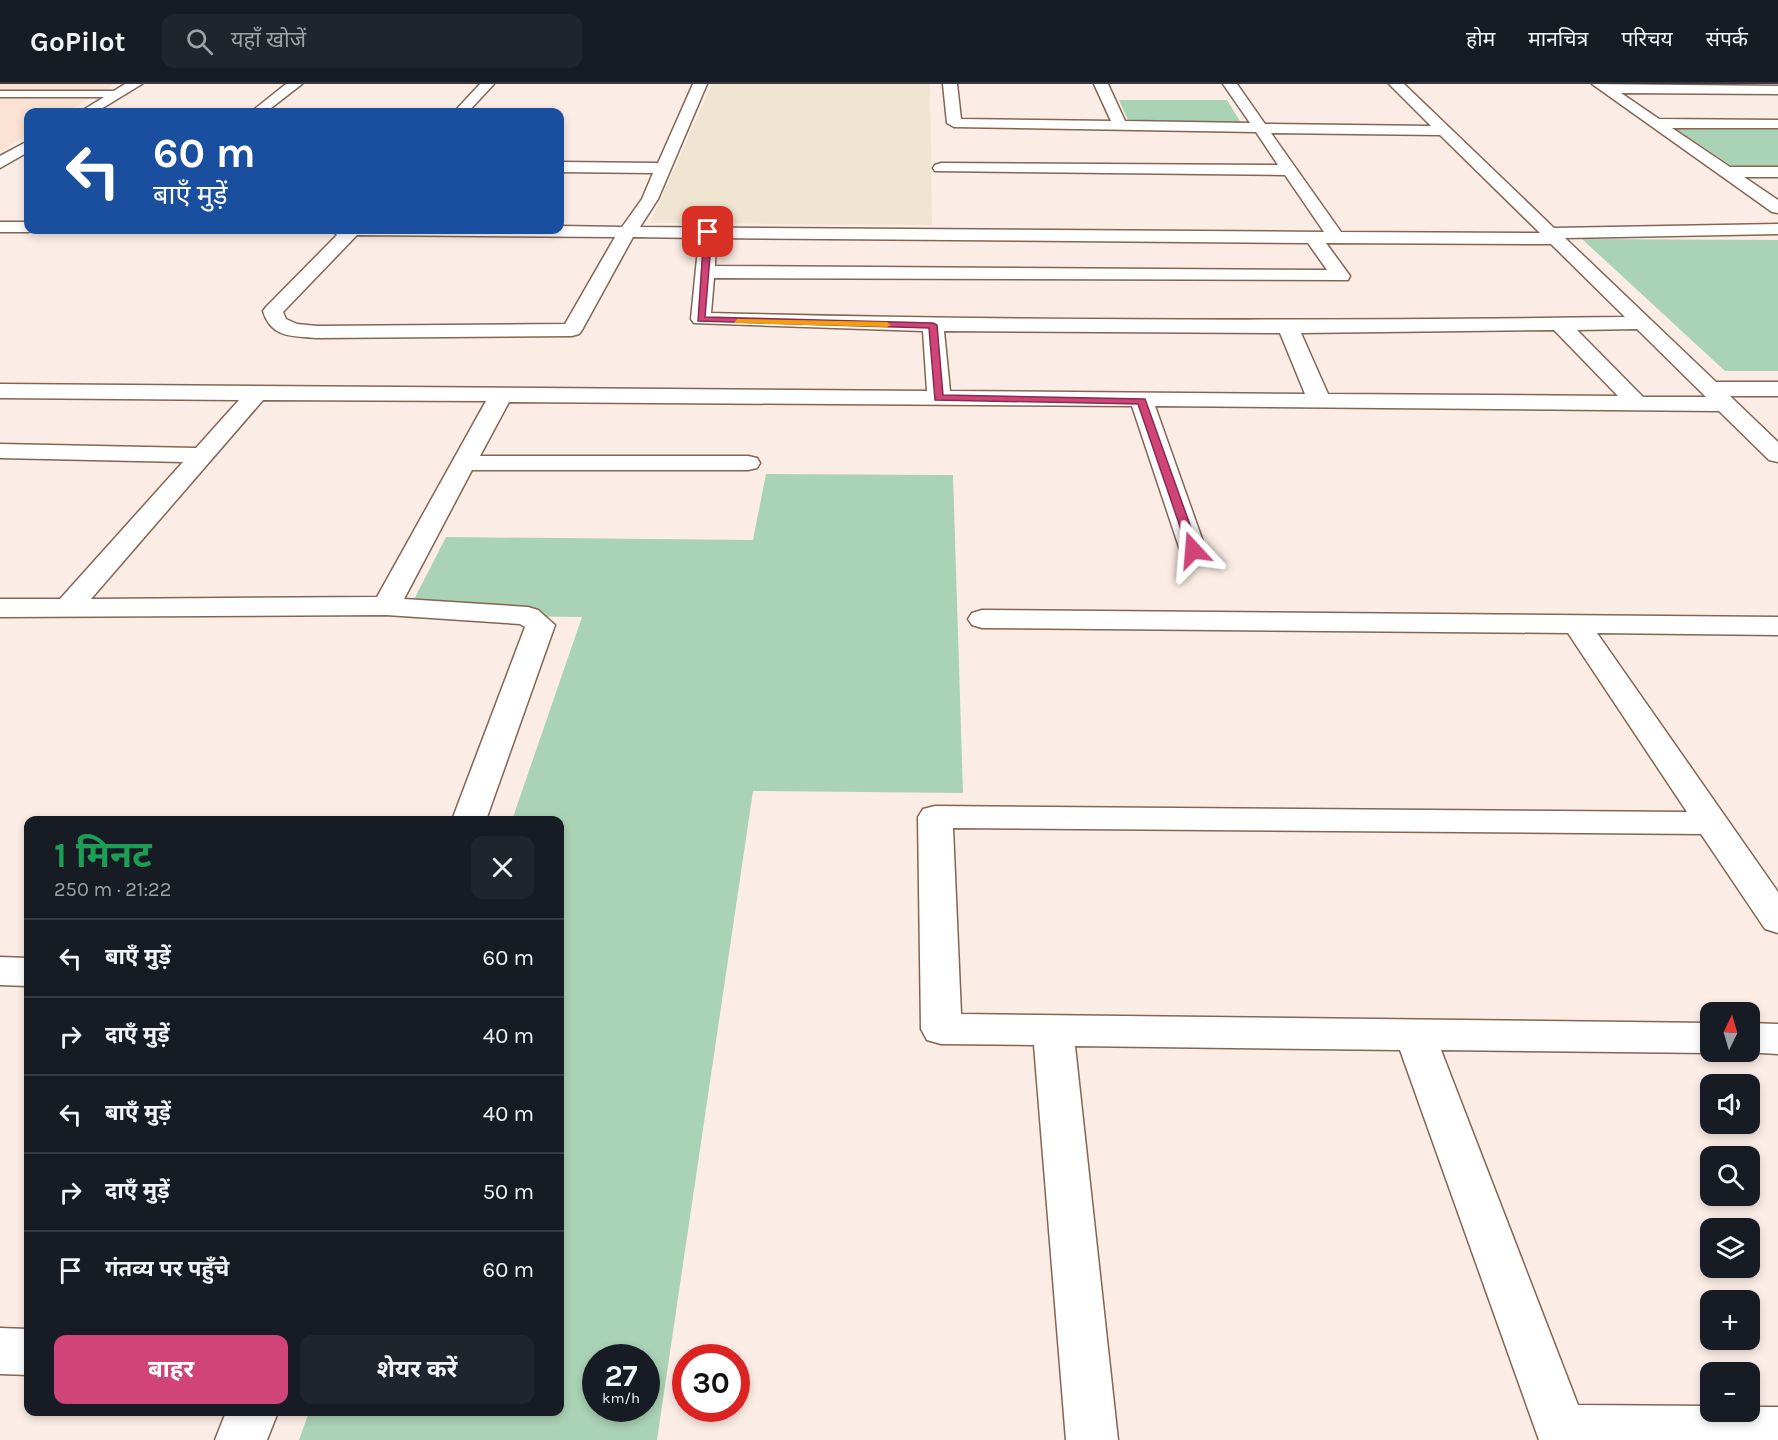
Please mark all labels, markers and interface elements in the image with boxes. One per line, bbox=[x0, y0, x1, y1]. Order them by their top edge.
search box bbox=[162, 14, 582, 68]
text: GoPilot bbox=[30, 25, 126, 58]
icon: search bbox=[183, 25, 216, 58]
text: यहाँ खोजें bbox=[231, 27, 306, 53]
text: होम bbox=[1466, 27, 1495, 51]
text: मानचित्र bbox=[1528, 27, 1588, 51]
text: परिचय bbox=[1621, 27, 1673, 51]
text: संपर्क bbox=[1706, 27, 1748, 51]
text: 60 m bbox=[153, 128, 256, 178]
icon: left bbox=[54, 132, 132, 210]
text: बाएँ मुड़ें bbox=[153, 179, 227, 211]
pin bbox=[682, 206, 733, 257]
icon: arrive bbox=[691, 215, 724, 248]
position arrow bbox=[1161, 518, 1225, 582]
text: 1 मिनट bbox=[54, 834, 152, 876]
button: close bbox=[471, 836, 534, 899]
text: 250 m · 21:22 bbox=[54, 878, 171, 901]
icon: left bbox=[54, 942, 87, 975]
text: बाएँ मुड़ें bbox=[105, 944, 171, 970]
text: 60 m bbox=[483, 945, 534, 971]
north arrow bbox=[1700, 1002, 1760, 1062]
map controls bbox=[1700, 1002, 1760, 1422]
icon: right bbox=[54, 1020, 87, 1053]
text: दाएँ मुड़ें bbox=[105, 1022, 170, 1048]
text: 40 m bbox=[483, 1023, 534, 1049]
button: sound bbox=[1700, 1074, 1760, 1134]
icon: left bbox=[54, 1098, 87, 1131]
text: बाएँ मुड़ें bbox=[105, 1100, 171, 1126]
text: 40 m bbox=[483, 1101, 534, 1127]
button: search bbox=[1700, 1146, 1760, 1206]
icon: right bbox=[54, 1176, 87, 1209]
text: दाएँ मुड़ें bbox=[105, 1178, 170, 1204]
text: 50 m bbox=[483, 1179, 534, 1205]
button: layers bbox=[1700, 1218, 1760, 1278]
icon: arrive bbox=[54, 1254, 87, 1287]
text: गंतव्य पर पहुँचे bbox=[105, 1256, 229, 1282]
text: 60 m bbox=[483, 1257, 534, 1283]
button: + bbox=[1700, 1290, 1760, 1350]
button: बाहर bbox=[54, 1335, 288, 1404]
button: शेयर करें bbox=[300, 1335, 534, 1404]
speed limit sign: 30 bbox=[672, 1344, 750, 1422]
text: 27 bbox=[604, 1358, 638, 1394]
button: − bbox=[1700, 1362, 1760, 1422]
text: km/h bbox=[602, 1389, 640, 1407]

